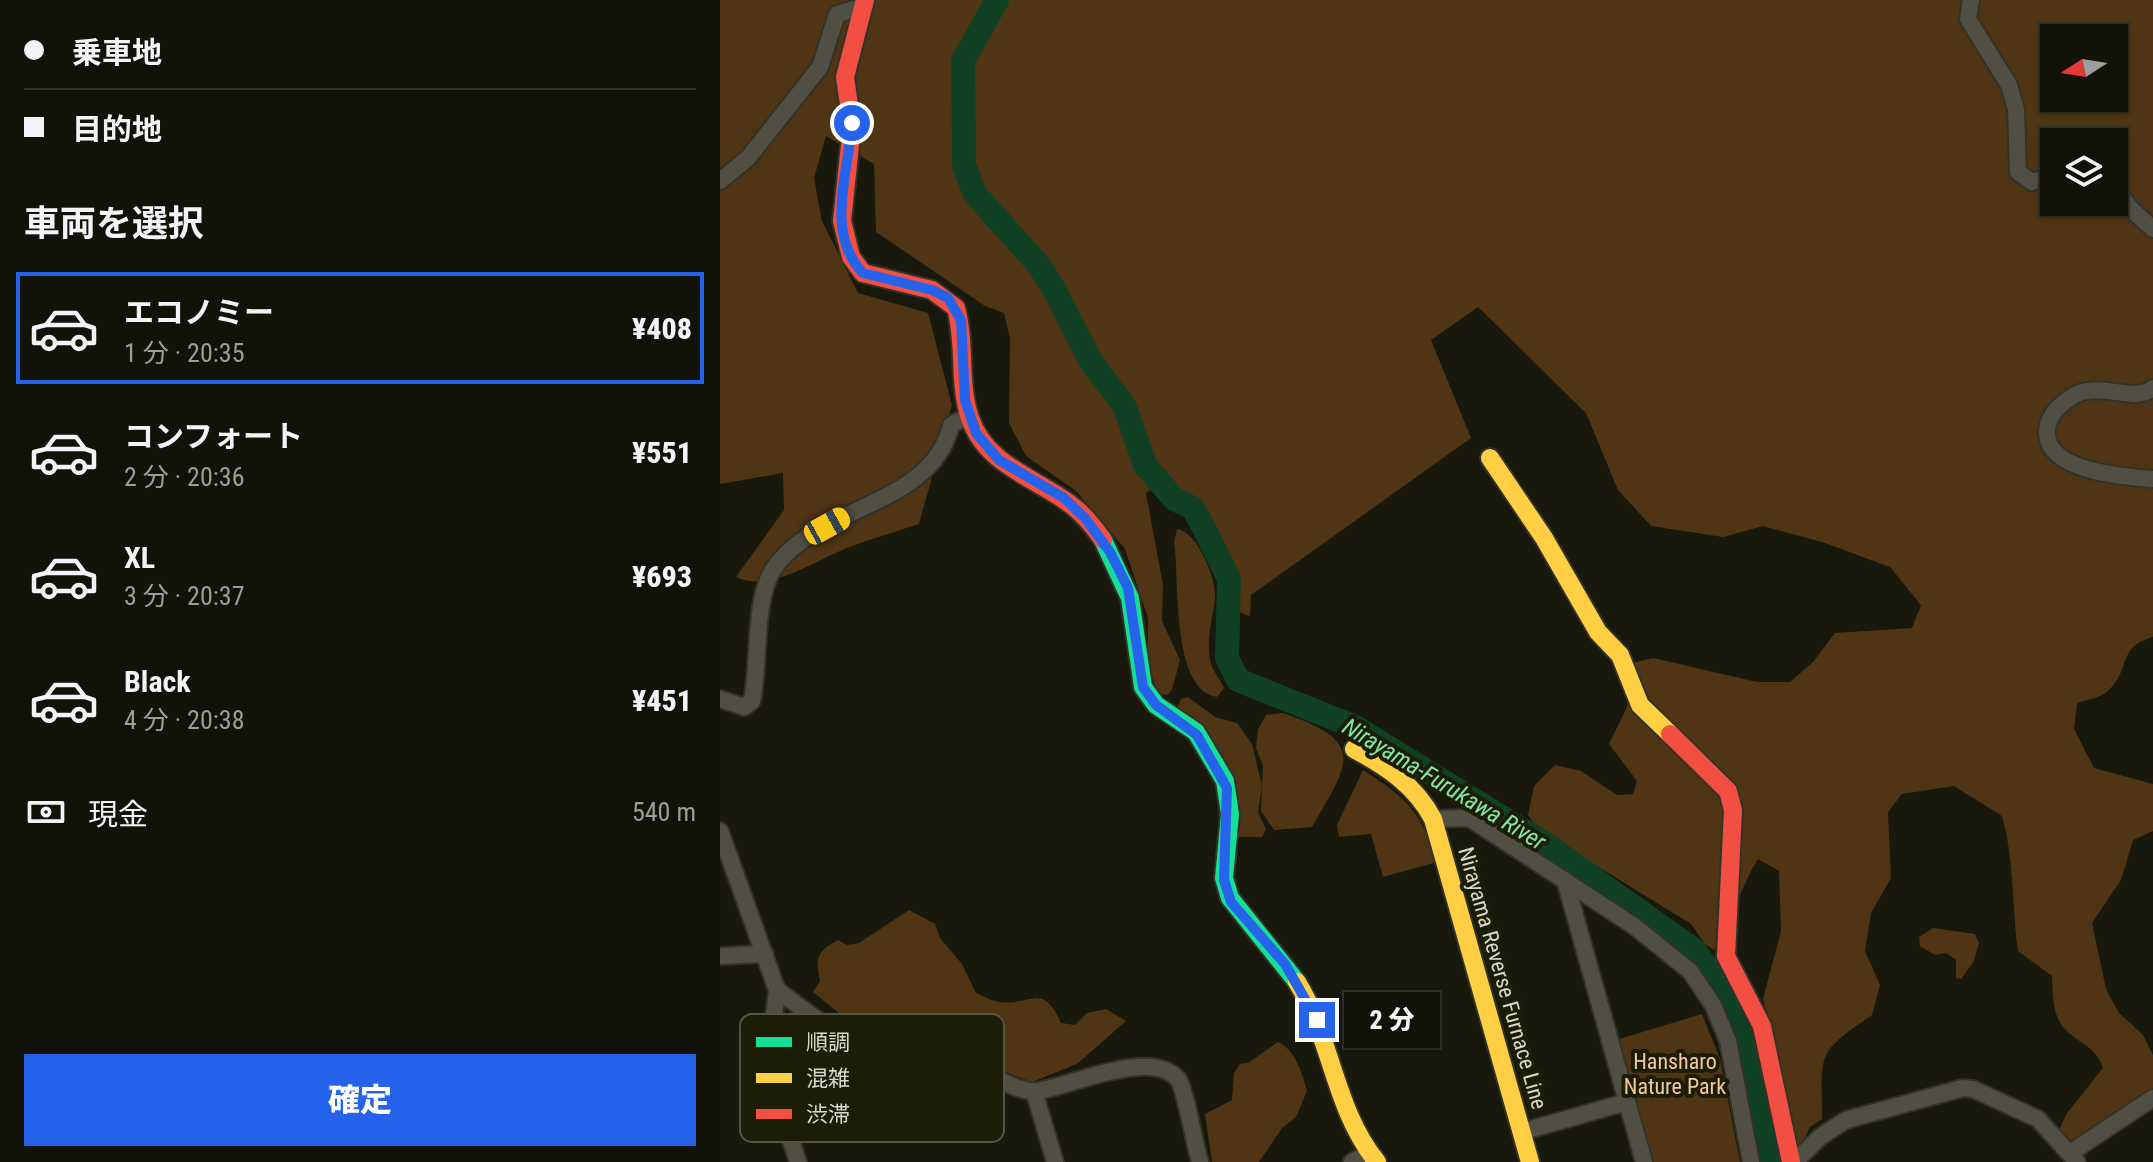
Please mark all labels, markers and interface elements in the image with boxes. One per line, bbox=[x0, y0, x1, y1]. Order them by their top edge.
north arrow bbox=[2040, 24, 2128, 112]
map controls bbox=[2040, 24, 2128, 216]
text: 乗車地 bbox=[72, 35, 162, 70]
route start bbox=[834, 105, 870, 141]
text: 目的地 bbox=[72, 112, 162, 147]
button: layers bbox=[2040, 128, 2128, 216]
text: 車両を選択 bbox=[24, 203, 204, 245]
icon: car bbox=[28, 292, 100, 364]
text: エコノミー bbox=[124, 295, 274, 330]
text: ¥408 bbox=[632, 311, 692, 346]
text: 1 分 · 20:35 bbox=[124, 338, 244, 368]
icon: car bbox=[28, 416, 100, 488]
text: コンフォート bbox=[124, 419, 303, 454]
text: ¥551 bbox=[632, 435, 692, 470]
text: 2 分 · 20:36 bbox=[124, 462, 244, 492]
car bbox=[800, 504, 854, 548]
icon: car bbox=[28, 540, 100, 612]
text: XL bbox=[124, 540, 155, 575]
text: ¥693 bbox=[632, 559, 692, 594]
text: 3 分 · 20:37 bbox=[124, 581, 244, 611]
icon: car bbox=[28, 664, 100, 736]
text: Black bbox=[124, 664, 191, 699]
text: ¥451 bbox=[632, 683, 692, 718]
text: 4 分 · 20:38 bbox=[124, 705, 244, 735]
water label: Nirayama-Furukawa River bbox=[1337, 712, 1551, 856]
icon: cash bbox=[24, 790, 68, 834]
text: 現金 bbox=[88, 797, 148, 832]
text: 540 m bbox=[632, 797, 696, 827]
street label: Nirayama Reverse Furnace Line bbox=[1453, 844, 1552, 1112]
callout: 2 分 bbox=[1345, 992, 1441, 1048]
route end bbox=[1299, 1002, 1335, 1038]
text: 2 分 bbox=[1369, 1005, 1415, 1035]
legend bbox=[740, 1014, 1004, 1142]
text: 順調 bbox=[806, 1030, 850, 1055]
park label: Hansharo Nature Park bbox=[1624, 1049, 1726, 1099]
button: 確定 bbox=[24, 1054, 696, 1146]
text: 混雑 bbox=[806, 1066, 850, 1091]
text: 渋滞 bbox=[806, 1102, 850, 1127]

